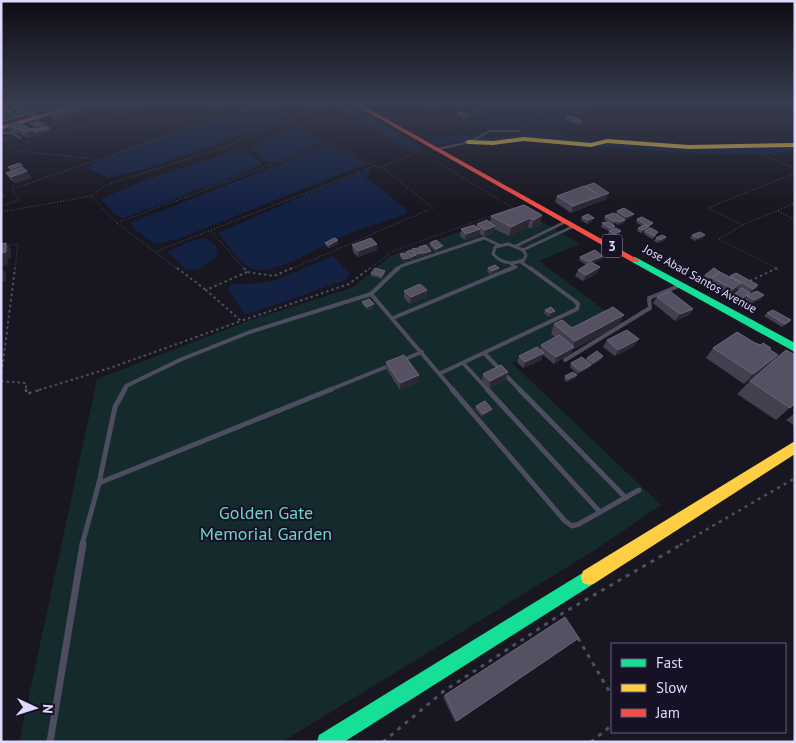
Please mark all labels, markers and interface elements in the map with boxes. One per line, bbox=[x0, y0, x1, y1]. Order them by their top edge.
road number: 3 bbox=[602, 235, 622, 258]
street label: Jose Abad Santos Avenue bbox=[640, 241, 760, 316]
park label: Golden Gate Memorial Garden bbox=[200, 501, 332, 545]
legend bbox=[611, 643, 786, 733]
text: Fast bbox=[656, 653, 683, 672]
text: Slow bbox=[656, 678, 687, 697]
north arrow bbox=[10, 683, 60, 733]
text: Jam bbox=[655, 703, 680, 722]
text: N bbox=[39, 704, 57, 714]

